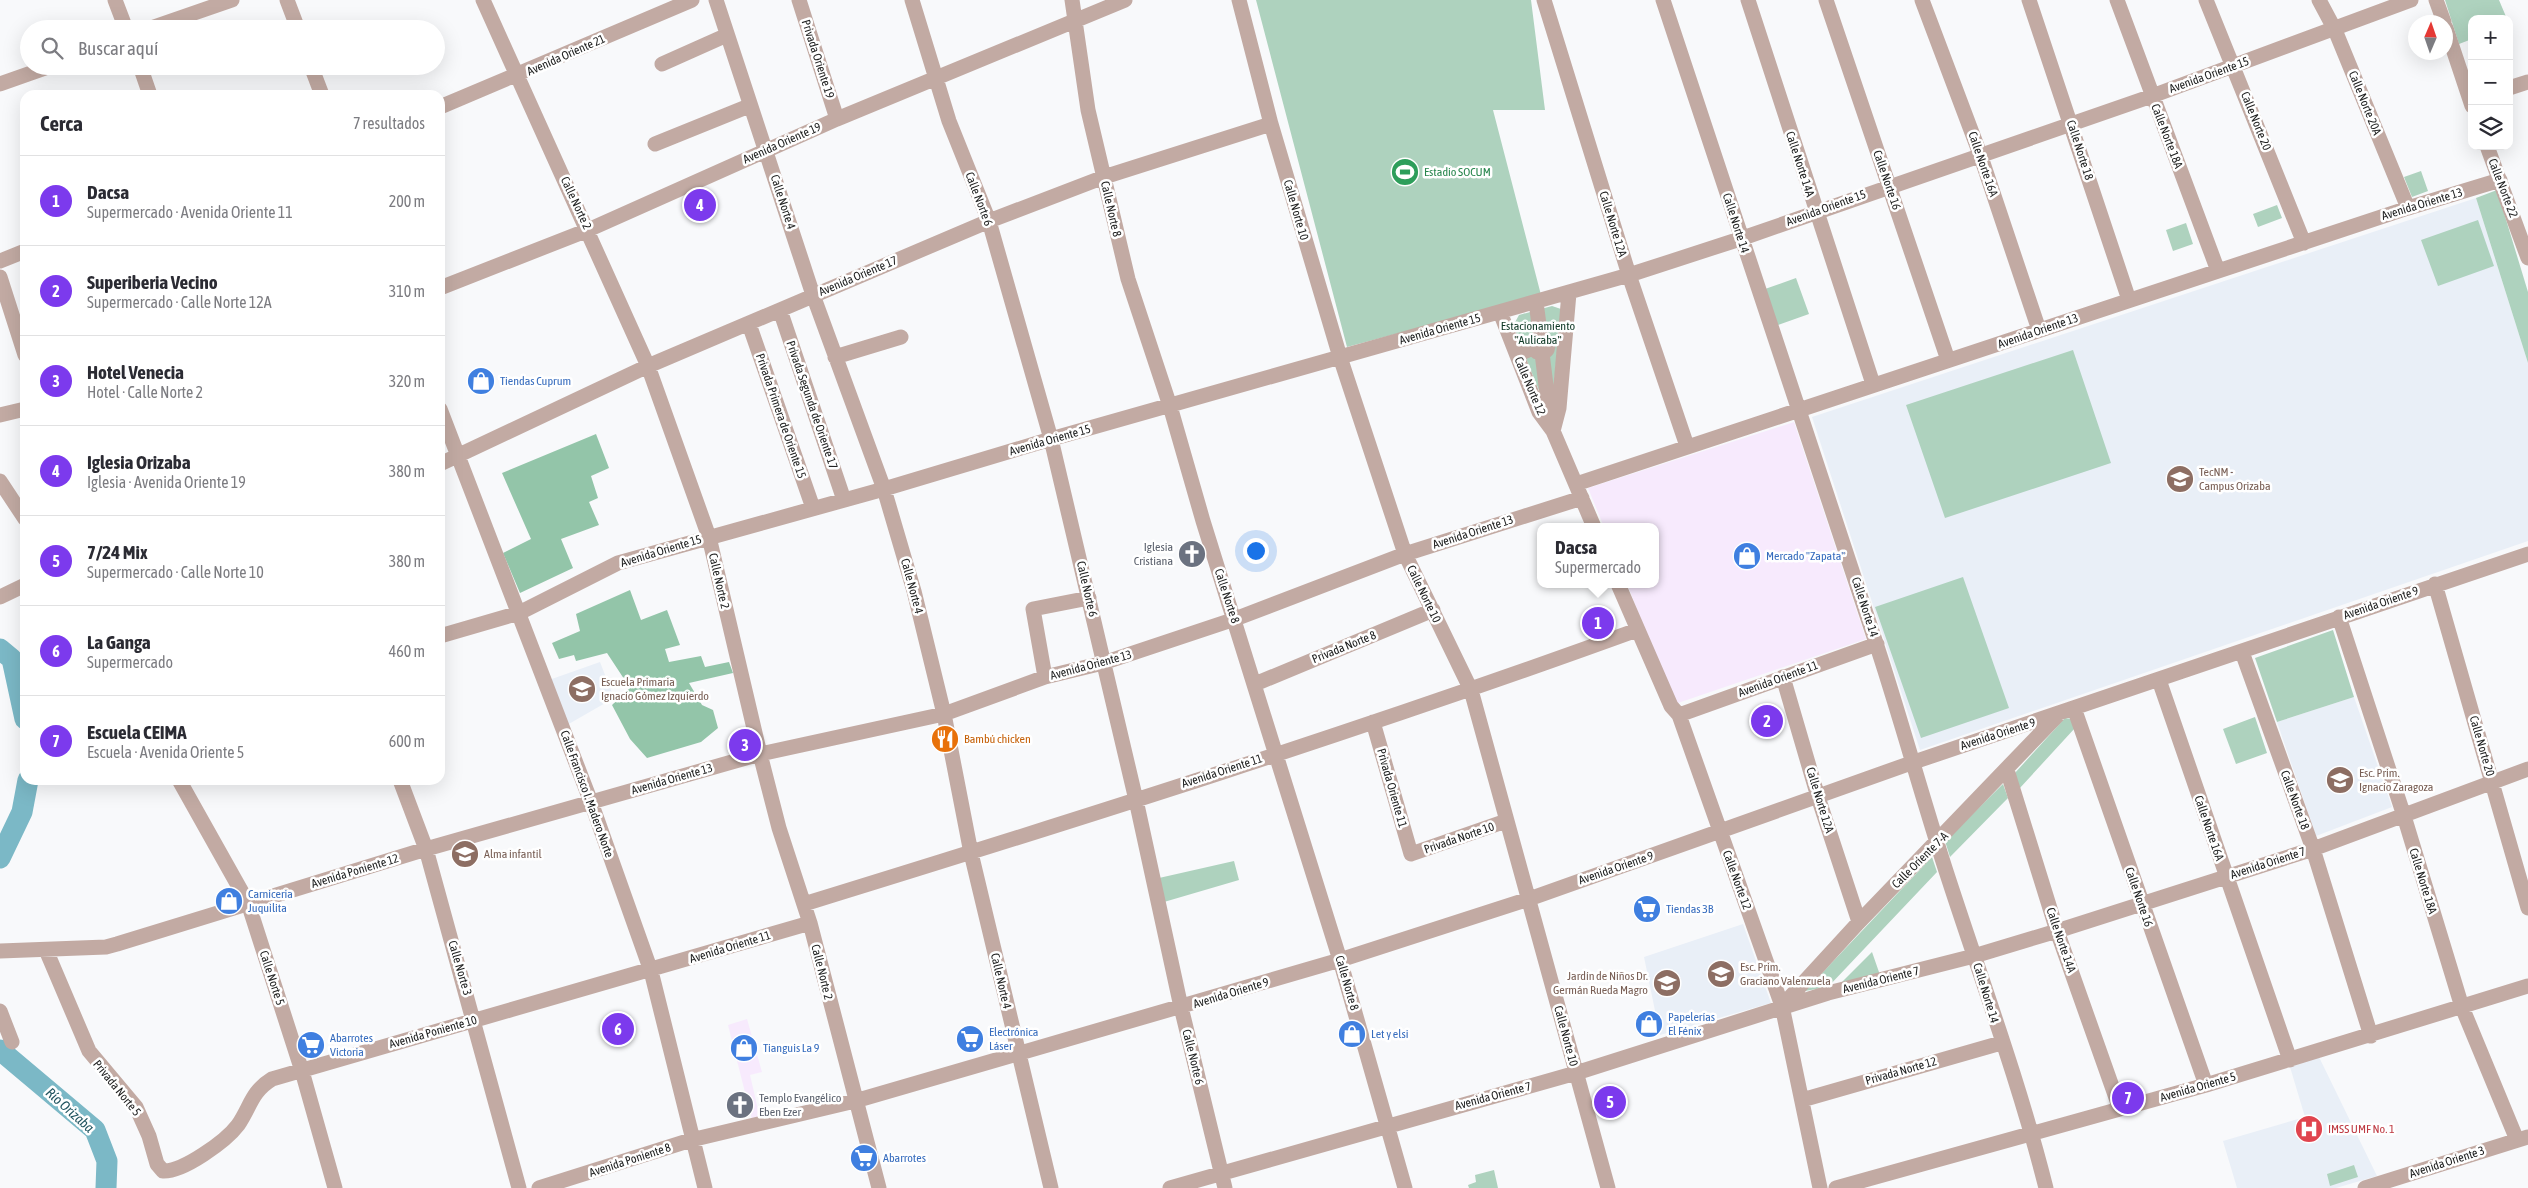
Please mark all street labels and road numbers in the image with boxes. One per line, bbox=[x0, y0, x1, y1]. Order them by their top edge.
street label: Privada Oriente 19 bbox=[799, 18, 837, 100]
street label: Avenida Oriente 21 bbox=[525, 31, 608, 78]
street label: Avenida Oriente 15 bbox=[2167, 54, 2251, 96]
street label: Calle Norte 20A bbox=[2346, 69, 2384, 137]
street label: Calle Norte 20 bbox=[2238, 90, 2274, 153]
street label: Calle Norte 18A bbox=[2148, 102, 2186, 170]
street label: Calle Norte 18 bbox=[2064, 118, 2096, 182]
street label: Avenida Oriente 19 bbox=[741, 119, 824, 166]
street label: Calle Norte 14A bbox=[1783, 129, 1817, 199]
street label: Calle Norte 16A bbox=[1965, 130, 2001, 199]
street label: Calle Norte 16 bbox=[1870, 148, 1904, 212]
street label: Calle Norte 22 bbox=[2485, 156, 2521, 220]
street label: Calle Norte 6 bbox=[962, 170, 996, 228]
street label: Calle Norte 4 bbox=[768, 173, 798, 231]
street label: Calle Norte 2 bbox=[558, 174, 594, 232]
street label: Calle Norte 10 bbox=[1281, 178, 1311, 242]
street label: Calle Norte 8 bbox=[1098, 180, 1124, 238]
street label: Avenida Oriente 13 bbox=[2380, 185, 2464, 223]
street label: Avenida Oriente 15 bbox=[1784, 187, 1868, 229]
street label: Calle Norte 12A bbox=[1596, 189, 1630, 259]
street label: Calle Norte 14 bbox=[1720, 191, 1752, 255]
street label: Avenida Oriente 17 bbox=[817, 253, 900, 299]
street label: Avenida Oriente 15 bbox=[1398, 311, 1482, 347]
street label: Avenida Oriente 13 bbox=[1996, 311, 2080, 351]
street label: Privada Segunda de Oriente 17 bbox=[783, 339, 841, 471]
street label: Privada Primera de Oriente 15 bbox=[753, 352, 809, 480]
street label: Calle Norte 12 bbox=[1511, 355, 1549, 417]
street label: Avenida Oriente 15 bbox=[1008, 422, 1092, 458]
street label: Avenida Oriente 13 bbox=[1431, 512, 1515, 552]
street label: Avenida Oriente 15 bbox=[619, 532, 703, 570]
street label: Calle Norte 2 bbox=[706, 552, 732, 610]
street label: Calle Norte 4 bbox=[898, 557, 926, 615]
street label: Calle Norte 6 bbox=[1074, 560, 1100, 618]
street label: Calle Norte 10 bbox=[1404, 563, 1444, 625]
street label: Calle Norte 8 bbox=[1212, 567, 1242, 625]
street label: Calle Norte 14 bbox=[1849, 575, 1881, 639]
street label: Avenida Oriente 9 bbox=[2342, 584, 2421, 622]
street label: Privada Norte 8 bbox=[1310, 628, 1378, 666]
street label: Avenida Oriente 13 bbox=[1049, 647, 1133, 683]
street label: Avenida Oriente 11 bbox=[1736, 658, 1820, 700]
street label: Calle Norte 20 bbox=[2467, 714, 2497, 778]
street label: Avenida Oriente 9 bbox=[1959, 715, 2038, 753]
street label: Calle Francisco I. Madero Norte bbox=[557, 729, 617, 859]
street label: Privada Oriente 11 bbox=[1374, 747, 1410, 830]
street label: Avenida Oriente 11 bbox=[1180, 751, 1264, 791]
street label: Avenida Oriente 13 bbox=[630, 761, 714, 797]
street label: Calle Norte 12A bbox=[1803, 765, 1837, 835]
street label: Calle Norte 18 bbox=[2278, 768, 2312, 832]
street label: Calle Norte 16A bbox=[2191, 794, 2227, 863]
street label: Privada Norte 10 bbox=[1422, 819, 1496, 857]
street label: Calle Oriente 7-A bbox=[1889, 829, 1951, 891]
street label: Avenida Oriente 7 bbox=[2229, 844, 2308, 882]
street label: Calle Norte 18A bbox=[2406, 846, 2440, 916]
street label: Calle Norte 12 bbox=[1720, 848, 1754, 912]
street label: Avenida Oriente 9 bbox=[1577, 849, 1656, 887]
street label: Avenida Poniente 12 bbox=[310, 851, 400, 891]
street label: Calle Norte 16 bbox=[2122, 865, 2156, 929]
street label: Calle Norte 14A bbox=[2043, 906, 2079, 975]
street label: Avenida Oriente 11 bbox=[688, 928, 773, 966]
street label: Calle Norte 3 bbox=[445, 939, 475, 997]
street label: Calle Norte 2 bbox=[808, 943, 836, 1001]
street label: Calle Norte 5 bbox=[257, 949, 287, 1007]
street label: Calle Norte 4 bbox=[988, 952, 1014, 1010]
street label: Calle Norte 8 bbox=[1332, 954, 1362, 1012]
street label: Calle Norte 14 bbox=[1970, 961, 2002, 1025]
street label: Avenida Oriente 7 bbox=[1841, 964, 1921, 996]
street label: Avenida Oriente 9 bbox=[1192, 975, 1271, 1011]
street label: Calle Norte 10 bbox=[1551, 1004, 1581, 1068]
street label: Avenida Poniente 10 bbox=[388, 1013, 479, 1051]
street label: Calle Norte 6 bbox=[1179, 1028, 1207, 1086]
street label: Privada Norte 12 bbox=[1864, 1054, 1938, 1088]
street label: Privada Norte 5 bbox=[90, 1057, 144, 1119]
street label: Avenida Oriente 5 bbox=[2158, 1069, 2238, 1105]
street label: Avenida Oriente 7 bbox=[1453, 1079, 1533, 1113]
street label: Avenida Poniente 8 bbox=[587, 1140, 673, 1180]
street label: Avenida Oriente 3 bbox=[2408, 1143, 2486, 1181]

